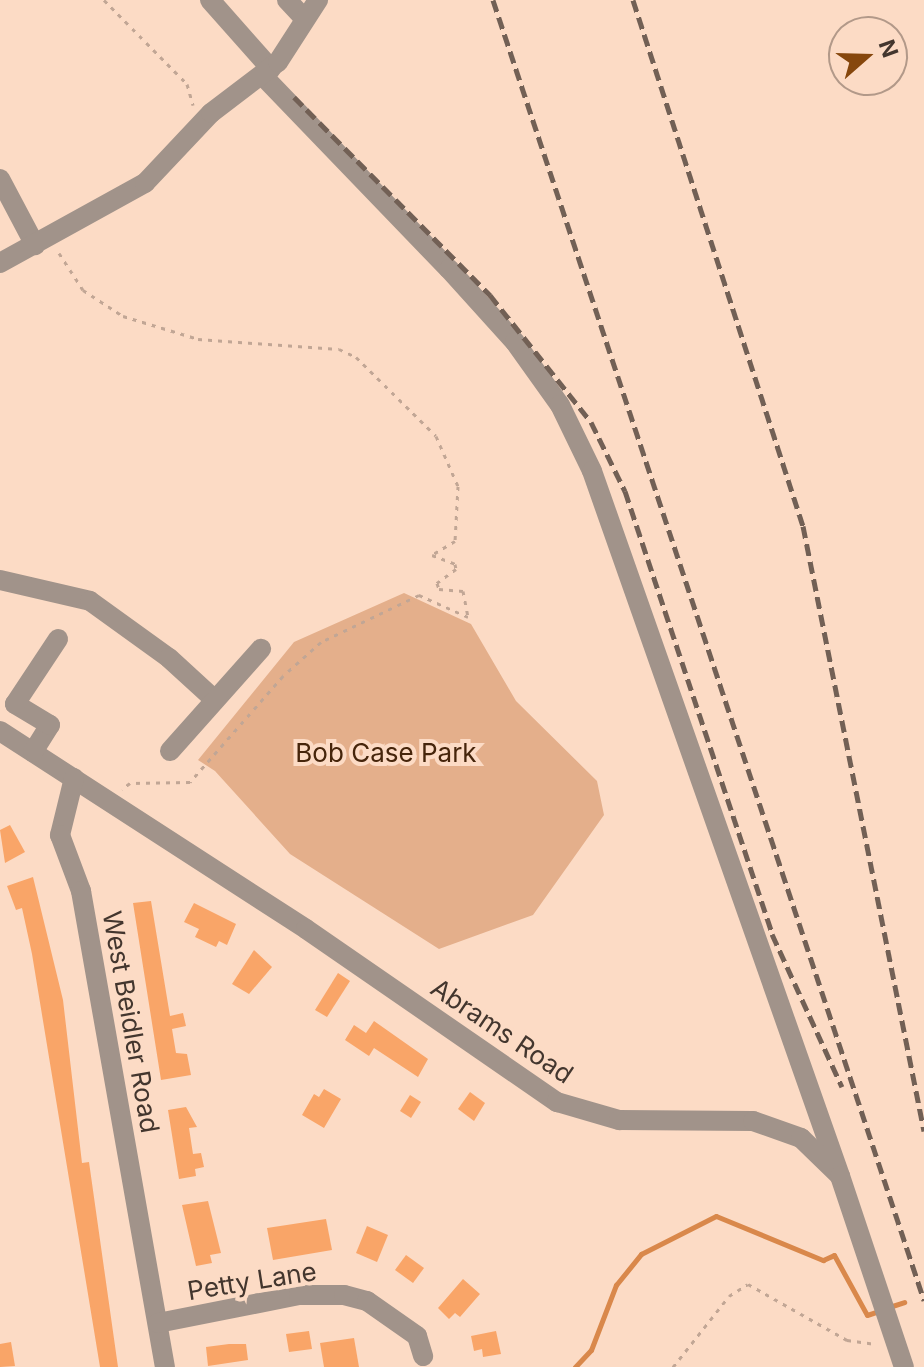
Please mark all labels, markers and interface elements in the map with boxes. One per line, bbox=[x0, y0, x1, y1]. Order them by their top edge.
north arrow bbox=[828, 16, 908, 96]
text: N bbox=[874, 36, 904, 61]
park label: Bob Case Park bbox=[295, 737, 477, 769]
street label: West Beidler Road bbox=[96, 909, 166, 1135]
street label: Abrams Road bbox=[425, 972, 579, 1090]
street label: Petty Lane bbox=[185, 1255, 319, 1307]

